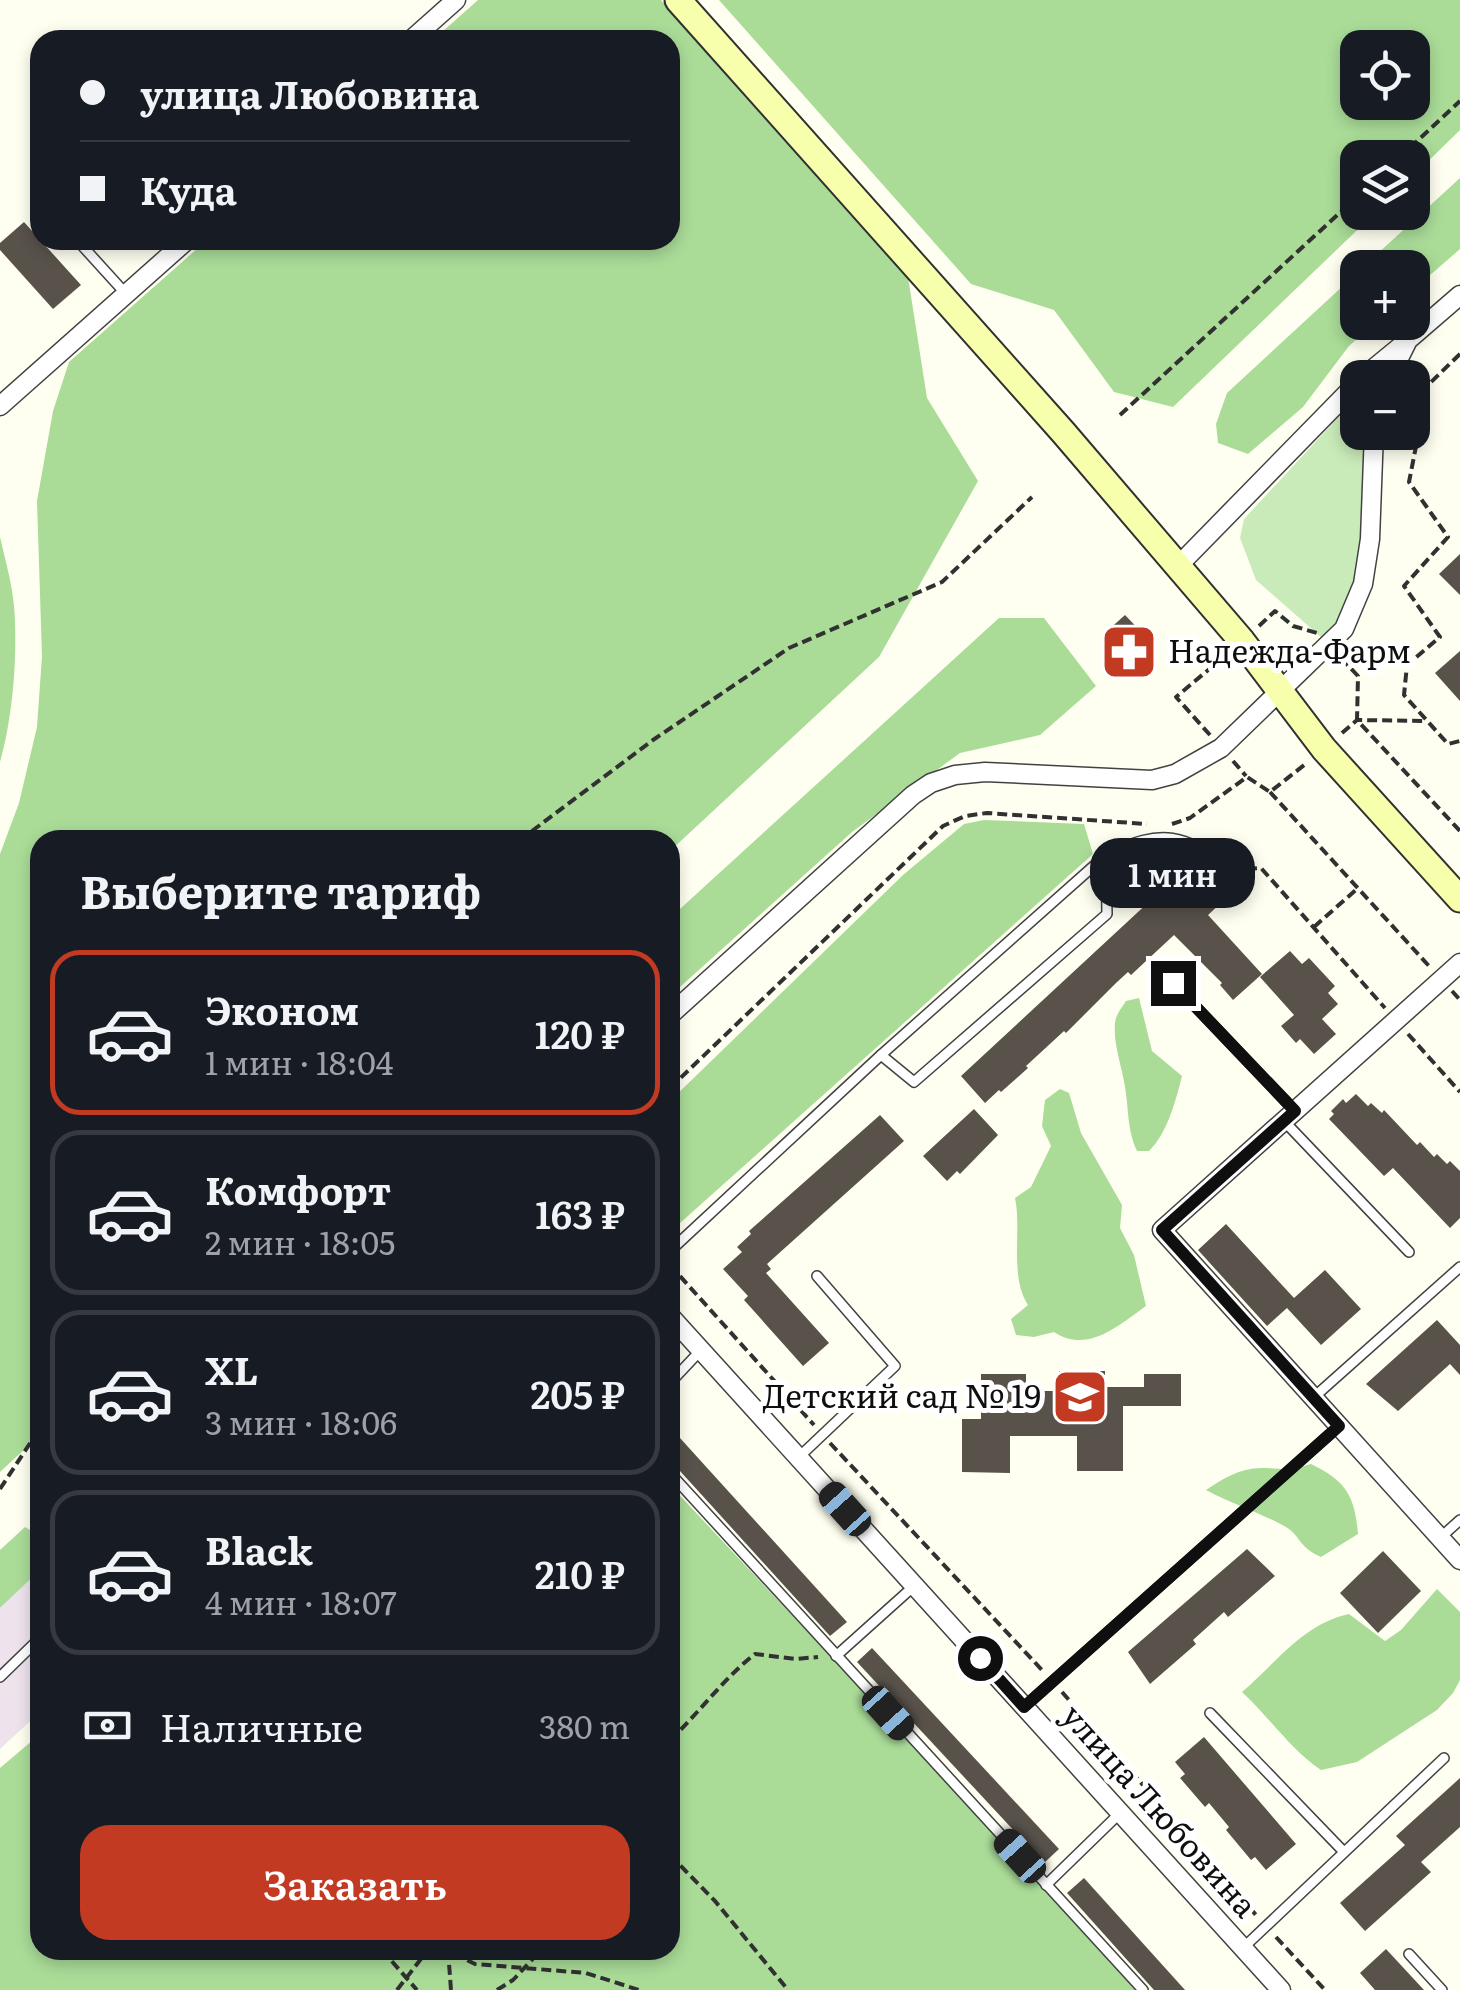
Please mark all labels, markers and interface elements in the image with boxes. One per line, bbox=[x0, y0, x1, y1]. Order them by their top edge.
map controls bbox=[1340, 30, 1430, 450]
button: locate bbox=[1340, 30, 1430, 120]
text: улица Любовина bbox=[140, 64, 479, 121]
button: layers bbox=[1340, 140, 1430, 230]
text: Куда bbox=[140, 160, 237, 217]
button: + bbox=[1340, 250, 1430, 340]
button: − bbox=[1340, 360, 1430, 450]
pharmacy icon: Надежда-Фарм bbox=[1099, 622, 1159, 682]
place label: Надежда-Фарм bbox=[1168, 625, 1411, 673]
callout: 1 мин bbox=[1090, 838, 1256, 908]
text: 1 мин bbox=[1128, 849, 1217, 897]
text: Выберите тариф bbox=[80, 856, 481, 923]
route end bbox=[1151, 961, 1196, 1006]
text: Эконом bbox=[205, 980, 359, 1037]
icon: car bbox=[85, 988, 175, 1078]
text: 120 ₽ bbox=[535, 1004, 625, 1061]
text: 1 мин · 18:04 bbox=[205, 1037, 393, 1085]
text: Комфорт bbox=[205, 1160, 391, 1217]
icon: car bbox=[85, 1168, 175, 1258]
text: 163 ₽ bbox=[535, 1184, 625, 1241]
text: 2 мин · 18:05 bbox=[205, 1217, 395, 1265]
text: XL bbox=[205, 1340, 258, 1397]
icon: car bbox=[85, 1348, 175, 1438]
text: 205 ₽ bbox=[530, 1364, 625, 1421]
school or university icon: Детский сад № 19 bbox=[1050, 1367, 1110, 1427]
place label: Детский сад № 19 bbox=[763, 1370, 1041, 1418]
text: 3 мин · 18:06 bbox=[205, 1397, 397, 1445]
car bbox=[814, 1477, 876, 1541]
text: Black bbox=[205, 1520, 313, 1577]
icon: car bbox=[85, 1528, 175, 1618]
text: 210 ₽ bbox=[535, 1544, 625, 1601]
text: 4 мин · 18:07 bbox=[205, 1577, 397, 1625]
route start bbox=[958, 1636, 1003, 1681]
car bbox=[857, 1681, 919, 1745]
street label: улица Любовина bbox=[1052, 1692, 1271, 1927]
text: Наличные bbox=[160, 1697, 363, 1754]
icon: cash bbox=[80, 1698, 135, 1753]
text: 380 m bbox=[539, 1701, 630, 1749]
car bbox=[989, 1824, 1051, 1888]
button: Заказать bbox=[80, 1825, 630, 1940]

